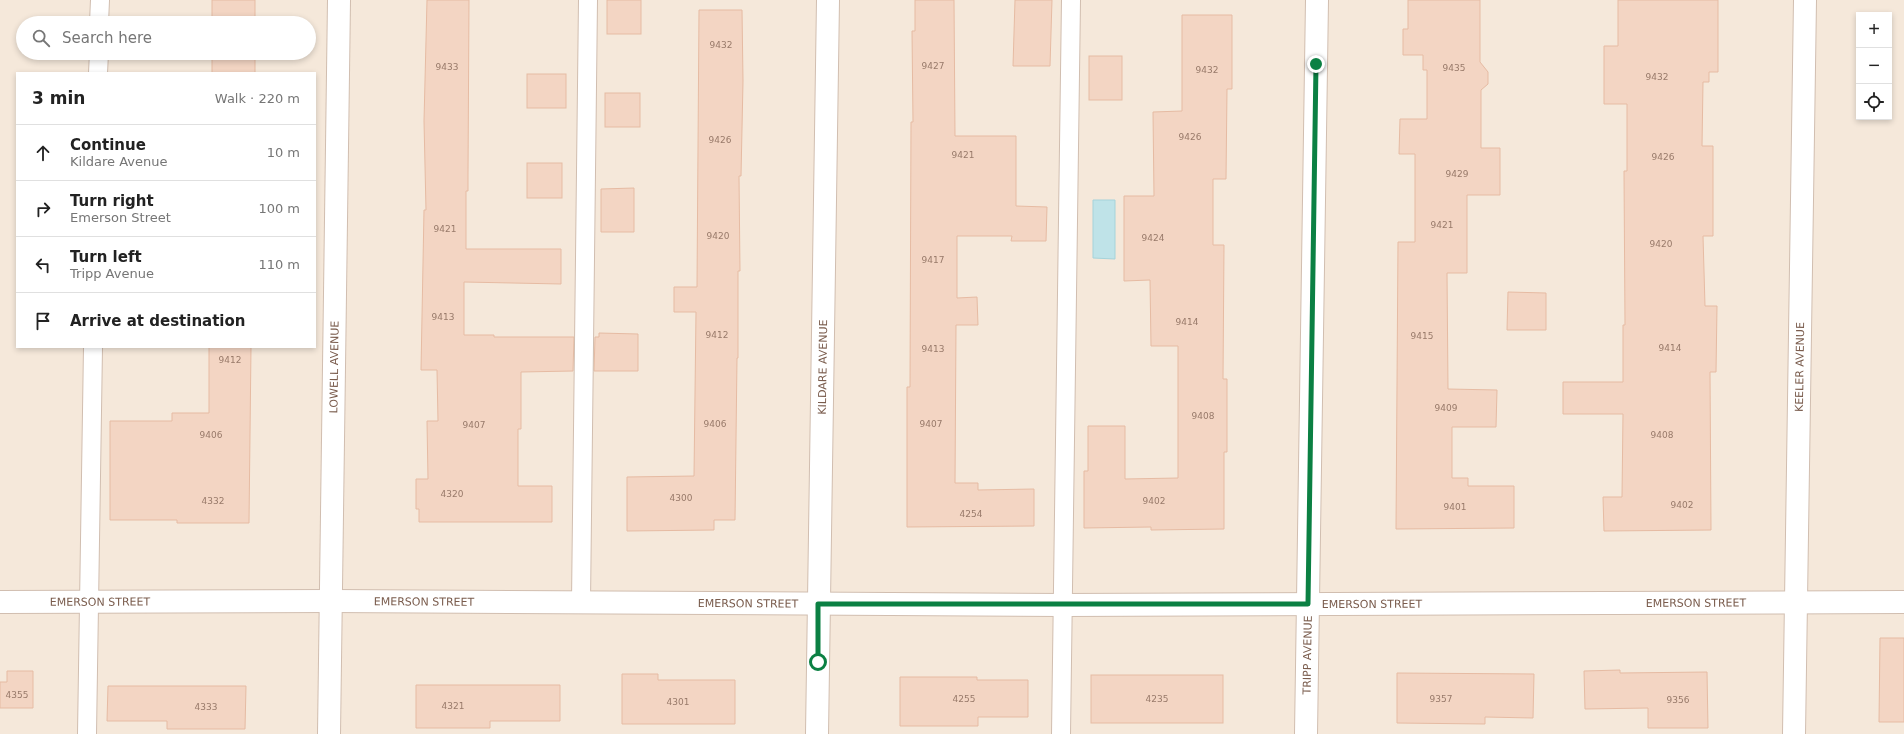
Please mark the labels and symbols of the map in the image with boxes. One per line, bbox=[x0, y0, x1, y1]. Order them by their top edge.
house number: 9432 bbox=[710, 40, 732, 50]
route end bbox=[1307, 55, 1325, 73]
house number: 9427 bbox=[922, 61, 944, 71]
house number: 9433 bbox=[436, 62, 458, 72]
house number: 9435 bbox=[1443, 63, 1465, 73]
house number: 9432 bbox=[1196, 65, 1218, 75]
house number: 9432 bbox=[1646, 72, 1668, 82]
house number: 9426 bbox=[1179, 132, 1202, 142]
house number: 9426 bbox=[709, 135, 732, 145]
house number: 9421 bbox=[952, 150, 974, 160]
house number: 9426 bbox=[1652, 152, 1675, 162]
house number: 9429 bbox=[1446, 169, 1469, 179]
house number: 9421 bbox=[1431, 220, 1453, 230]
house number: 9421 bbox=[434, 224, 456, 234]
house number: 9420 bbox=[707, 231, 730, 241]
house number: 9424 bbox=[1142, 233, 1165, 243]
house number: 9420 bbox=[1650, 239, 1673, 249]
house number: 9417 bbox=[922, 255, 944, 265]
house number: 9413 bbox=[432, 312, 454, 322]
house number: 9414 bbox=[1176, 317, 1199, 327]
street label: KILDARE AVENUE bbox=[815, 319, 830, 415]
street label: LOWELL AVENUE bbox=[327, 321, 341, 413]
street label: KEELER AVENUE bbox=[1792, 322, 1807, 412]
house number: 9412 bbox=[706, 330, 728, 340]
house number: 9415 bbox=[1411, 331, 1433, 341]
house number: 9414 bbox=[1659, 343, 1682, 353]
house number: 9413 bbox=[922, 344, 944, 354]
house number: 9412 bbox=[219, 355, 241, 365]
house number: 9409 bbox=[1435, 403, 1458, 413]
house number: 9408 bbox=[1192, 411, 1215, 421]
house number: 9406 bbox=[704, 419, 727, 429]
house number: 9407 bbox=[920, 419, 942, 429]
house number: 9407 bbox=[463, 420, 485, 430]
house number: 9406 bbox=[200, 430, 223, 440]
house number: 9408 bbox=[1651, 430, 1674, 440]
house number: 4320 bbox=[441, 489, 464, 499]
house number: 4300 bbox=[670, 493, 693, 503]
house number: 4332 bbox=[202, 496, 224, 506]
house number: 9402 bbox=[1143, 496, 1165, 506]
house number: 9402 bbox=[1671, 500, 1693, 510]
house number: 9401 bbox=[1444, 502, 1466, 512]
house number: 4254 bbox=[960, 509, 983, 519]
street label: EMERSON STREET bbox=[50, 595, 151, 608]
street label: EMERSON STREET bbox=[374, 595, 475, 608]
street label: EMERSON STREET bbox=[1646, 596, 1747, 609]
street label: EMERSON STREET bbox=[698, 597, 799, 610]
street label: EMERSON STREET bbox=[1322, 597, 1423, 611]
street label: TRIPP AVENUE bbox=[1300, 615, 1314, 696]
route start bbox=[809, 653, 827, 671]
house number: 4355 bbox=[6, 690, 28, 700]
house number: 4255 bbox=[953, 694, 975, 704]
house number: 4235 bbox=[1146, 694, 1168, 704]
house number: 9357 bbox=[1430, 694, 1452, 704]
house number: 9356 bbox=[1667, 695, 1690, 705]
house number: 4301 bbox=[667, 697, 689, 707]
house number: 4321 bbox=[442, 701, 464, 711]
house number: 4333 bbox=[195, 702, 217, 712]

